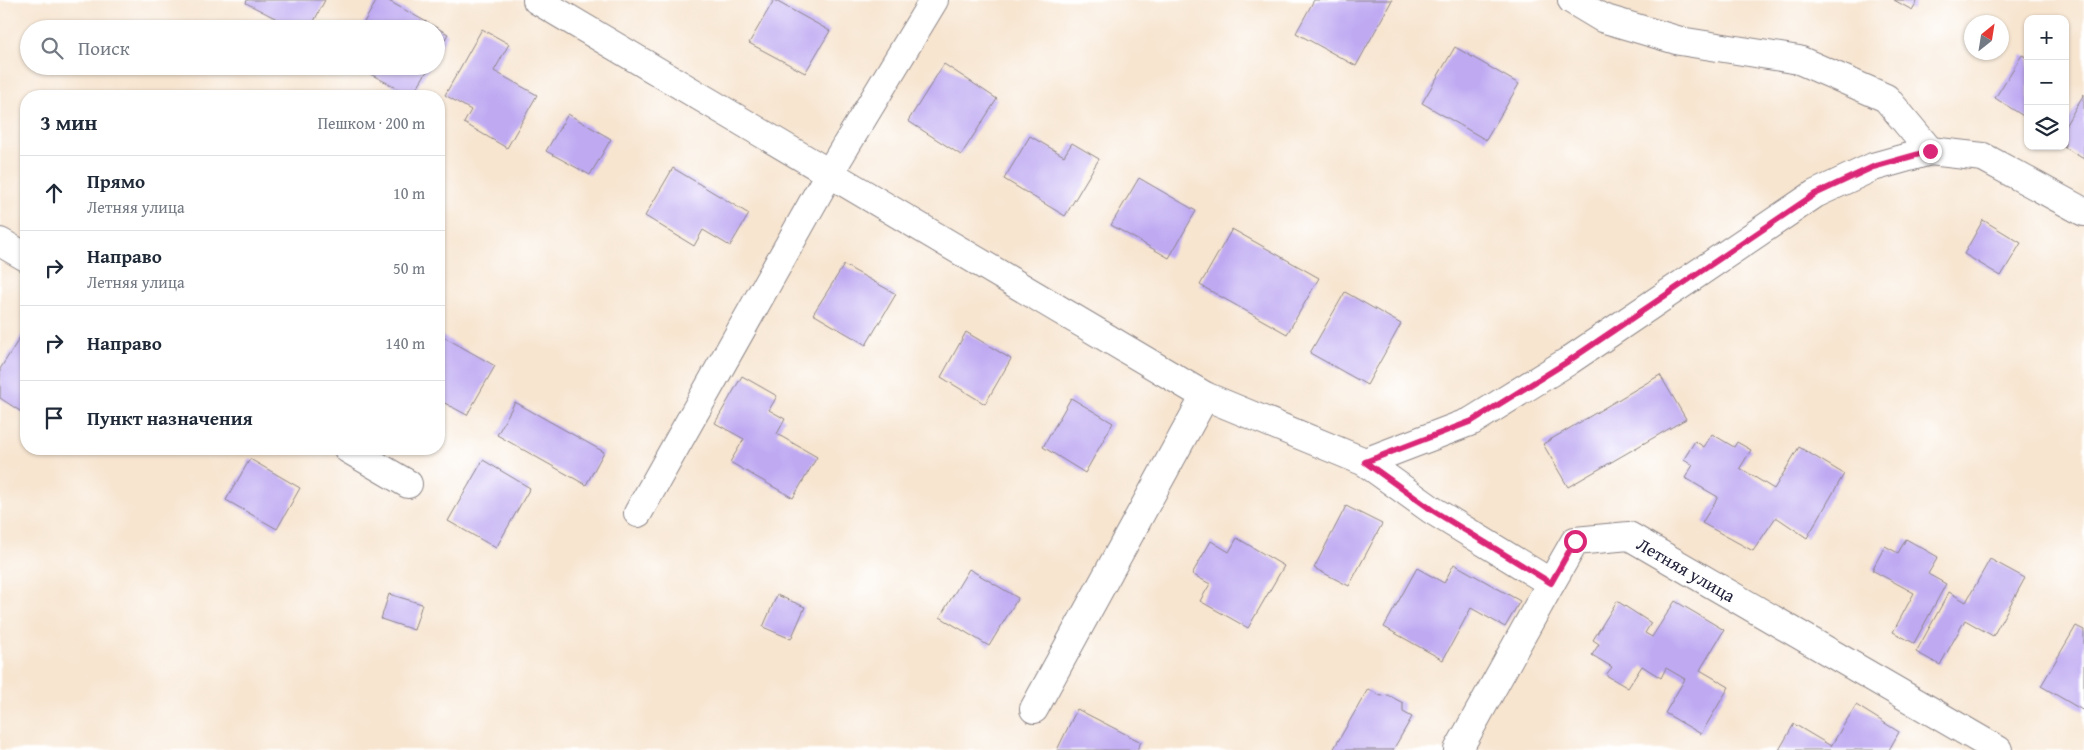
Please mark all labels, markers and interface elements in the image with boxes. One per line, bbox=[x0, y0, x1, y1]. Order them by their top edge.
north arrow bbox=[1964, 15, 2009, 60]
map controls bbox=[2024, 15, 2069, 150]
button: + bbox=[2024, 15, 2069, 60]
search box bbox=[20, 20, 445, 75]
icon: search bbox=[38, 34, 66, 62]
text: Поиск bbox=[78, 34, 130, 62]
button: − bbox=[2024, 60, 2069, 105]
button: layers bbox=[2024, 105, 2069, 150]
text: 3 мин bbox=[40, 107, 97, 138]
text: Пешком · 200 m bbox=[318, 111, 425, 135]
route end bbox=[1919, 140, 1942, 163]
text: Прямо bbox=[87, 167, 145, 195]
icon: ahead bbox=[40, 179, 68, 207]
text: 10 m bbox=[393, 181, 425, 205]
text: Летняя улица bbox=[87, 195, 185, 219]
text: Направо bbox=[87, 242, 162, 270]
icon: right bbox=[40, 254, 68, 282]
text: 50 m bbox=[393, 256, 425, 280]
text: Летняя улица bbox=[87, 270, 185, 294]
icon: right bbox=[40, 329, 68, 357]
text: Направо bbox=[87, 329, 162, 357]
text: 140 m bbox=[385, 331, 425, 355]
icon: arrive bbox=[40, 404, 68, 432]
text: Пункт назначения bbox=[87, 404, 253, 432]
route start bbox=[1564, 530, 1587, 553]
street label: Летняя улица bbox=[1632, 530, 1741, 609]

